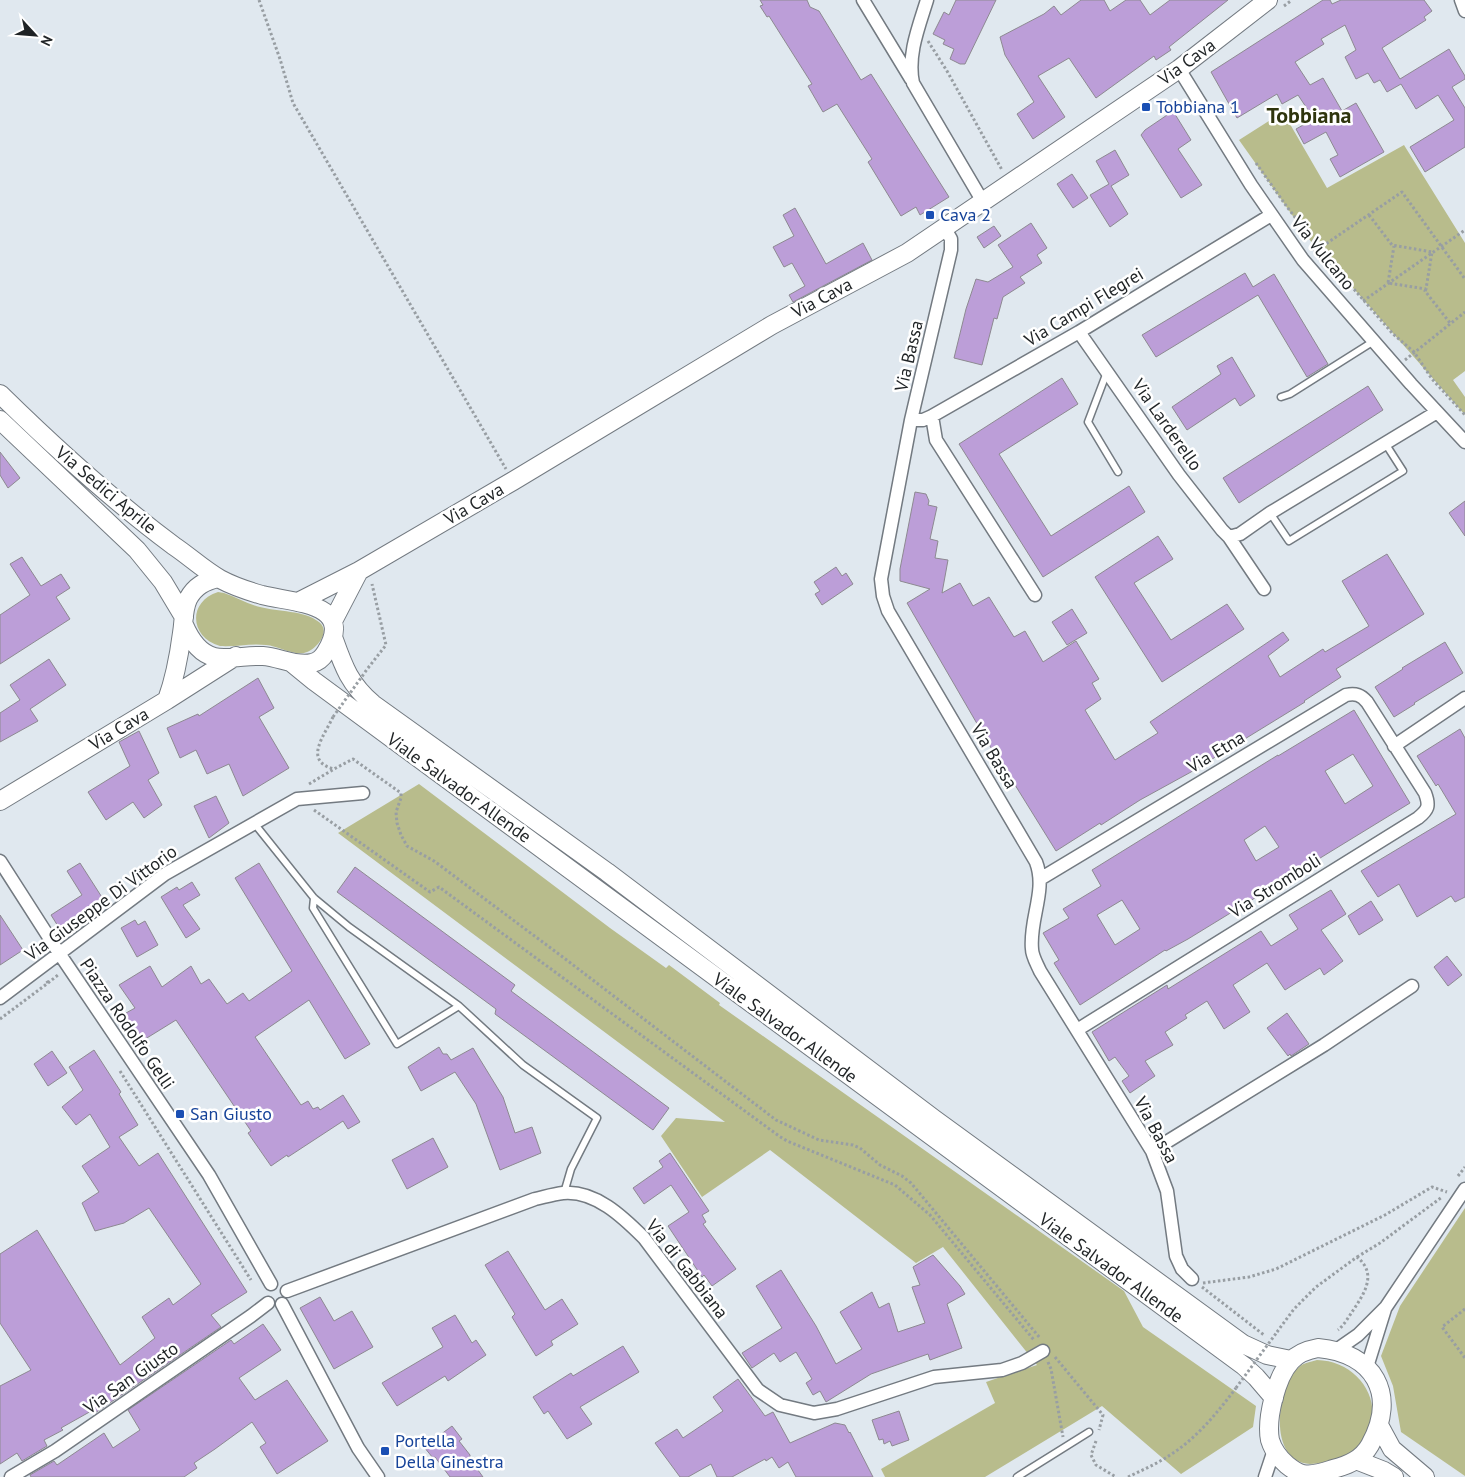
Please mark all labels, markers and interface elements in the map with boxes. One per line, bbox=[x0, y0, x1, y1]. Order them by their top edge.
north arrow bbox=[10, 10, 60, 60]
text: N bbox=[37, 33, 57, 49]
street label: Via Cava bbox=[1153, 33, 1220, 91]
place label: Tobbiana 1 bbox=[1156, 95, 1240, 118]
marker: Tobbiana 1 bbox=[1140, 101, 1152, 113]
district label: Tobbiana bbox=[1267, 101, 1351, 129]
place label: Cava 2 bbox=[940, 203, 991, 226]
marker: Cava 2 bbox=[924, 209, 936, 221]
street label: Via Vulcano bbox=[1286, 210, 1360, 295]
street label: Via Campi Flegrei bbox=[1019, 262, 1147, 352]
street label: Via Cava bbox=[787, 272, 856, 324]
street label: Via Bassa bbox=[889, 318, 928, 395]
street label: Via Larderello bbox=[1127, 373, 1208, 475]
street label: Via Sedici Aprile bbox=[50, 440, 162, 539]
street label: Via Cava bbox=[439, 477, 508, 530]
street label: Via Cava bbox=[84, 702, 153, 756]
street label: Via Bassa bbox=[965, 718, 1023, 793]
street label: Via Etna bbox=[1182, 725, 1249, 778]
street label: Viale Salvador Allende bbox=[382, 727, 536, 848]
street label: Via Giuseppe Di Vittorio bbox=[19, 840, 181, 966]
street label: Via Stromboli bbox=[1224, 848, 1325, 923]
street label: Piazza Rodolfo Gelli bbox=[75, 954, 180, 1094]
street label: Viale Salvador Allende bbox=[708, 967, 862, 1088]
street label: Via Bassa bbox=[1129, 1092, 1184, 1167]
place label: San Giusto bbox=[190, 1102, 272, 1125]
marker: San Giusto bbox=[174, 1108, 186, 1120]
street label: Viale Salvador Allende bbox=[1034, 1207, 1188, 1328]
street label: Via di Gabbiana bbox=[641, 1214, 733, 1323]
street label: Via San Giusto bbox=[78, 1336, 183, 1419]
place label: Portella Della Ginestra bbox=[395, 1429, 504, 1473]
marker: Portella Della Ginestra bbox=[379, 1445, 391, 1457]

